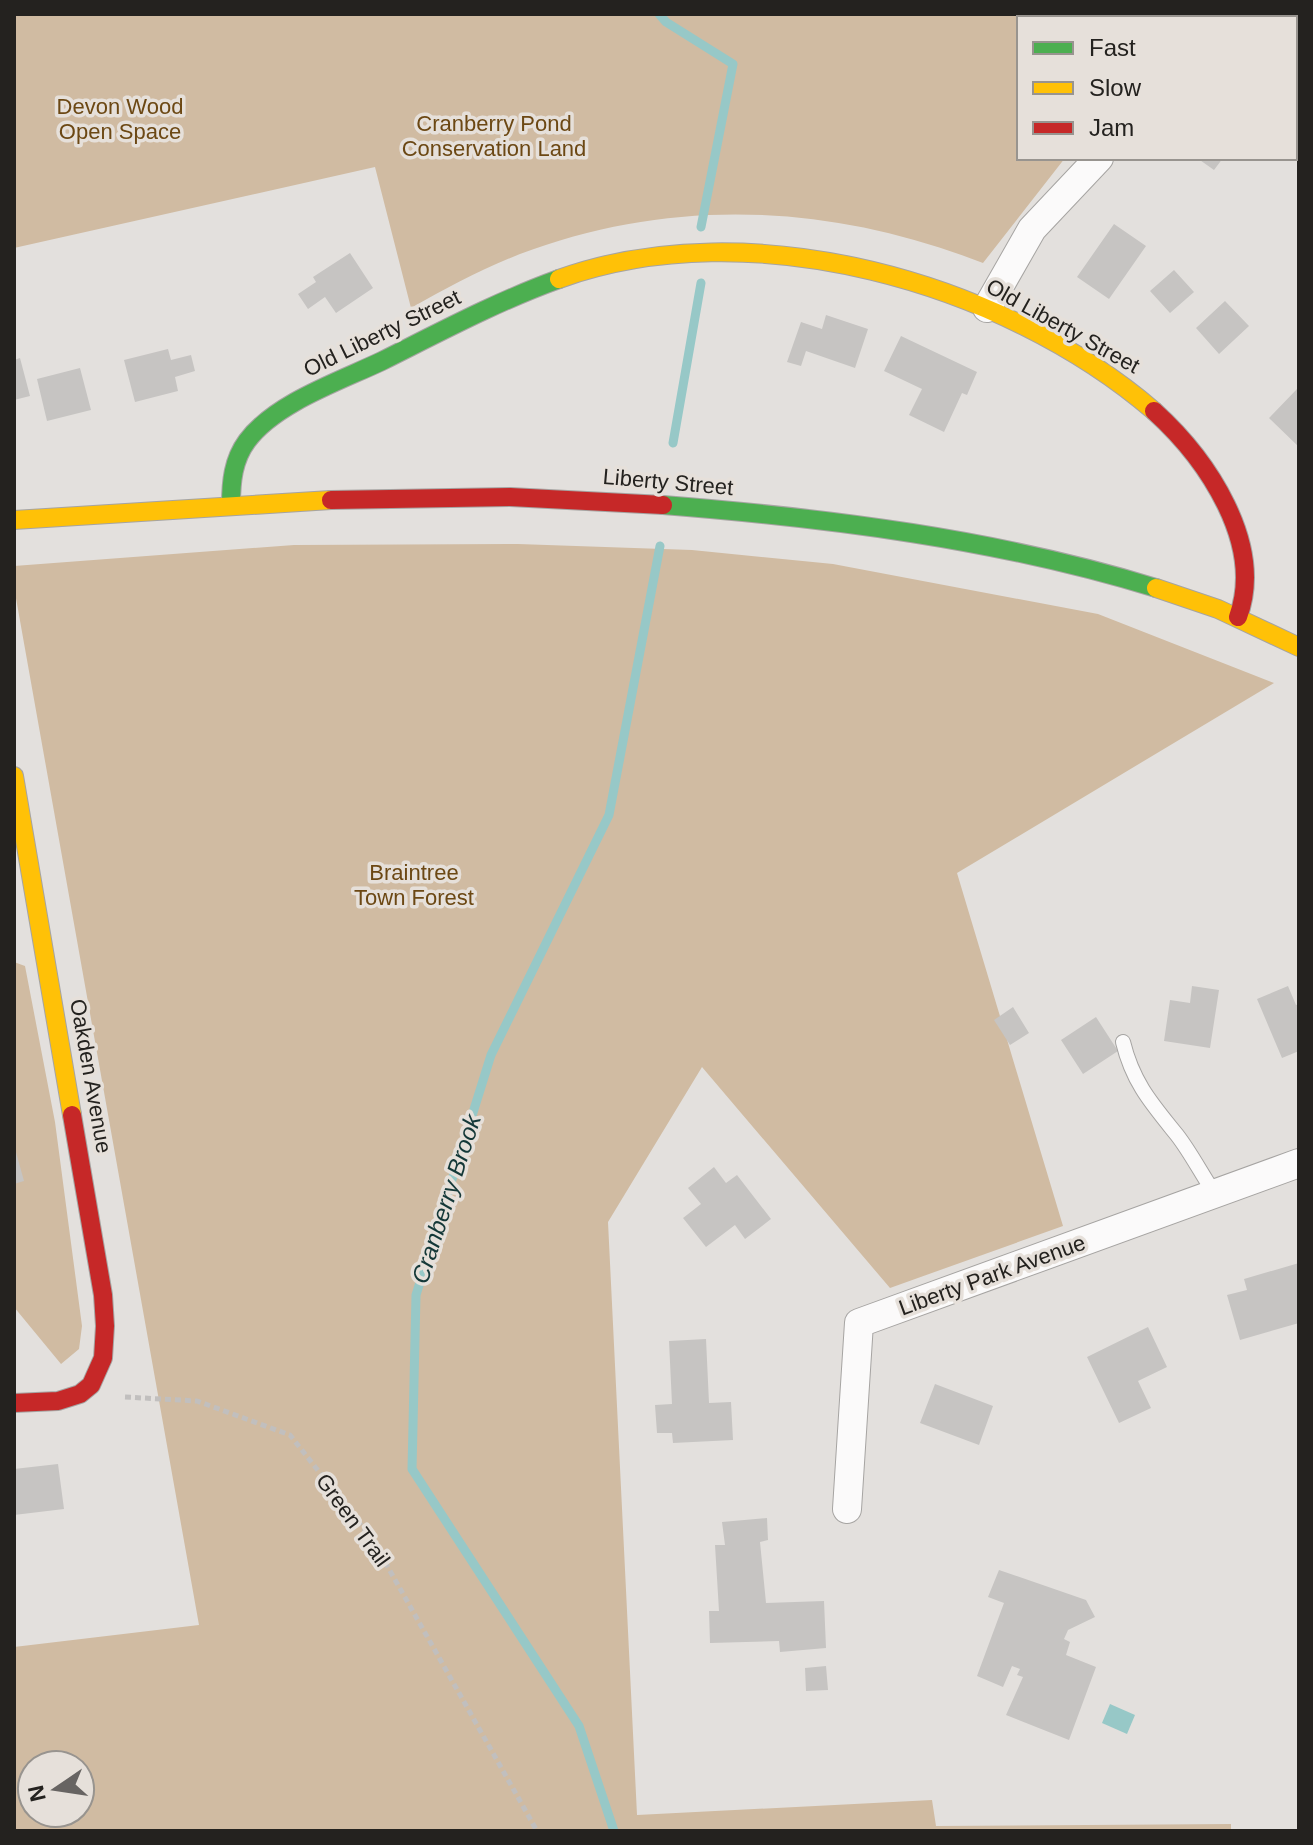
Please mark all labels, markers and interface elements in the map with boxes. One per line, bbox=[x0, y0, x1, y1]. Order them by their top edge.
legend bbox=[1017, 16, 1297, 160]
text: Fast bbox=[1089, 34, 1136, 61]
text: Slow bbox=[1089, 74, 1142, 101]
park label: Devon Wood Open Space bbox=[57, 94, 183, 144]
park label: Cranberry Pond Conservation Land bbox=[402, 111, 586, 161]
text: Jam bbox=[1089, 114, 1134, 141]
street label: Old Liberty Street bbox=[982, 274, 1144, 378]
street label: Old Liberty Street bbox=[300, 284, 464, 382]
street label: Liberty Street bbox=[602, 464, 734, 500]
park label: Braintree Town Forest bbox=[354, 860, 474, 910]
street label: Oakden Avenue bbox=[65, 997, 117, 1155]
water label: Cranberry Brook bbox=[406, 1109, 487, 1287]
street label: Liberty Park Avenue bbox=[895, 1230, 1089, 1320]
street label: Green Trail bbox=[311, 1469, 395, 1571]
north arrow bbox=[16, 1749, 96, 1829]
text: N bbox=[23, 1783, 51, 1804]

